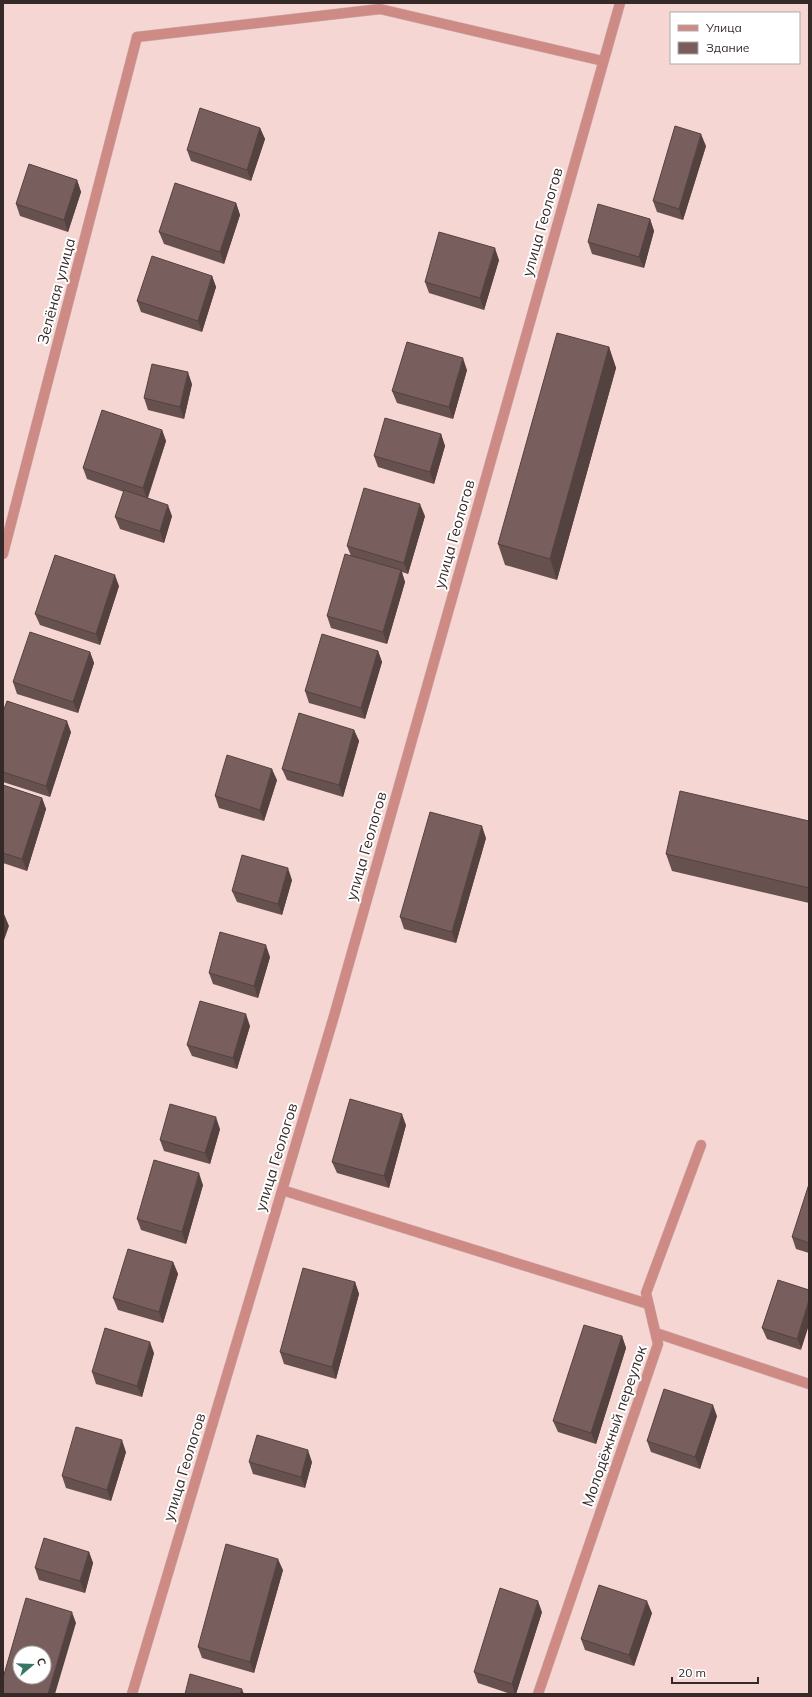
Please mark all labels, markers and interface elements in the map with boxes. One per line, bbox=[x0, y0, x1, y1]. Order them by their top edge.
legend bbox=[670, 12, 800, 64]
text: Улица bbox=[705, 20, 742, 35]
text: Здание bbox=[706, 40, 750, 55]
street label: улица Геологов bbox=[517, 165, 567, 279]
street label: Зелёная улица bbox=[33, 236, 79, 346]
street label: улица Геологов bbox=[429, 477, 479, 591]
street label: улица Геологов bbox=[341, 789, 391, 903]
street label: улица Геологов bbox=[250, 1101, 302, 1213]
street label: Молодёжный переулок bbox=[577, 1342, 651, 1509]
street label: улица Геологов bbox=[158, 1411, 210, 1523]
north arrow bbox=[12, 1645, 52, 1685]
text: С bbox=[34, 1656, 49, 1668]
scale bar bbox=[672, 1659, 758, 1685]
text: 20 m bbox=[678, 1665, 706, 1680]

